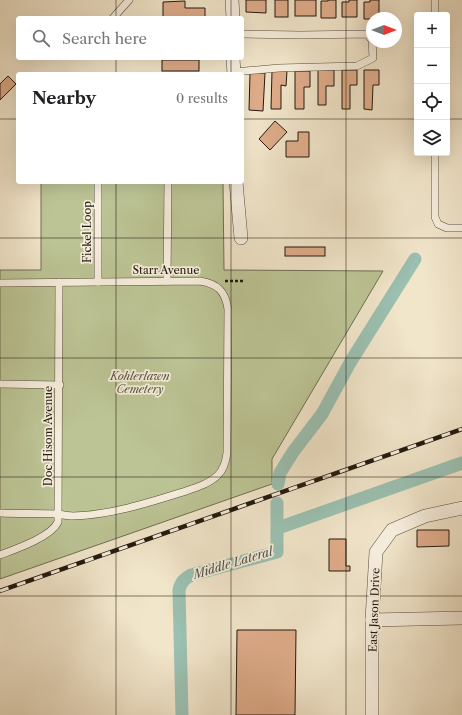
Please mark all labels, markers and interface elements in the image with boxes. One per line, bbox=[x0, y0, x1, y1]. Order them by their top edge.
north arrow bbox=[366, 12, 402, 48]
map controls bbox=[414, 12, 450, 156]
button: + bbox=[414, 12, 450, 48]
search box bbox=[16, 16, 244, 60]
icon: search bbox=[30, 27, 52, 49]
text: Search here bbox=[62, 29, 147, 48]
button: − bbox=[414, 48, 450, 84]
button: locate bbox=[414, 84, 450, 120]
text: Nearby bbox=[32, 88, 96, 108]
text: 0 results bbox=[176, 90, 228, 106]
button: layers bbox=[414, 120, 450, 156]
street label: Fickel Loop bbox=[80, 201, 94, 263]
street label: Starr Avenue bbox=[133, 263, 199, 277]
park label: Kohlerlawn Cemetery bbox=[109, 369, 170, 396]
street label: Doc Hisom Avenue bbox=[41, 386, 55, 486]
water label: Middle Lateral bbox=[189, 543, 276, 582]
street label: East Jason Drive bbox=[366, 568, 382, 652]

